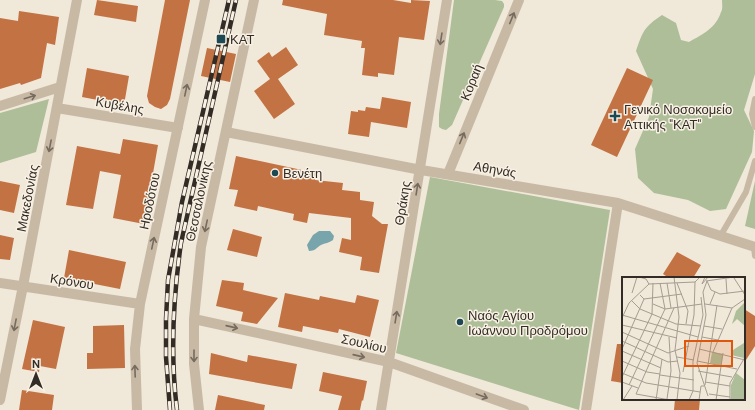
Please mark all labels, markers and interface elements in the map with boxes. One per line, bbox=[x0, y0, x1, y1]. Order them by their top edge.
one-way arrow bbox=[508, 12, 516, 24]
place label: ΚΑΤ bbox=[230, 31, 254, 48]
one-way arrow bbox=[437, 32, 445, 45]
marker: ΚΑΤ bbox=[215, 33, 227, 45]
street label: Κοραή bbox=[456, 61, 486, 103]
one-way arrow bbox=[182, 84, 190, 97]
one-way arrow bbox=[24, 92, 36, 100]
street label: Κυβέλης bbox=[94, 93, 146, 118]
place label: Γενικό Νοσοκομείο Αττικής "ΚΑΤ" bbox=[624, 101, 732, 133]
marker: Γενικό Νοσοκομείο Αττικής "ΚΑΤ" bbox=[609, 110, 621, 122]
one-way arrow bbox=[459, 132, 467, 144]
one-way arrow bbox=[45, 139, 53, 152]
street label: Αθηνάς bbox=[472, 157, 518, 182]
street label: Θεσσαλονίκης bbox=[182, 159, 215, 243]
street label: Μακεδονίας bbox=[13, 163, 42, 233]
place label: Βενέτη bbox=[283, 165, 322, 182]
marker: Βενέτη bbox=[270, 168, 280, 178]
street label: Ηροδότου bbox=[135, 171, 164, 231]
street label: Θράκης bbox=[391, 180, 414, 227]
one-way arrow bbox=[414, 182, 422, 195]
one-way arrow bbox=[201, 220, 209, 233]
one-way arrow bbox=[150, 237, 158, 250]
street label: Κρόνου bbox=[49, 270, 95, 293]
inset map bbox=[622, 277, 745, 400]
place label: Ναός Αγίου Ιωάννου Προδρόμου bbox=[468, 307, 588, 339]
one-way arrow bbox=[393, 311, 401, 324]
marker: Ναός Αγίου Ιωάννου Προδρόμου bbox=[455, 317, 465, 327]
one-way arrow bbox=[11, 318, 19, 331]
one-way arrow bbox=[225, 324, 238, 332]
street label: Σουλίου bbox=[340, 330, 388, 357]
one-way arrow bbox=[190, 349, 198, 362]
one-way arrow bbox=[352, 352, 365, 360]
north arrow bbox=[16, 354, 56, 394]
text: N bbox=[32, 357, 40, 371]
one-way arrow bbox=[131, 365, 139, 378]
one-way arrow bbox=[476, 393, 489, 400]

